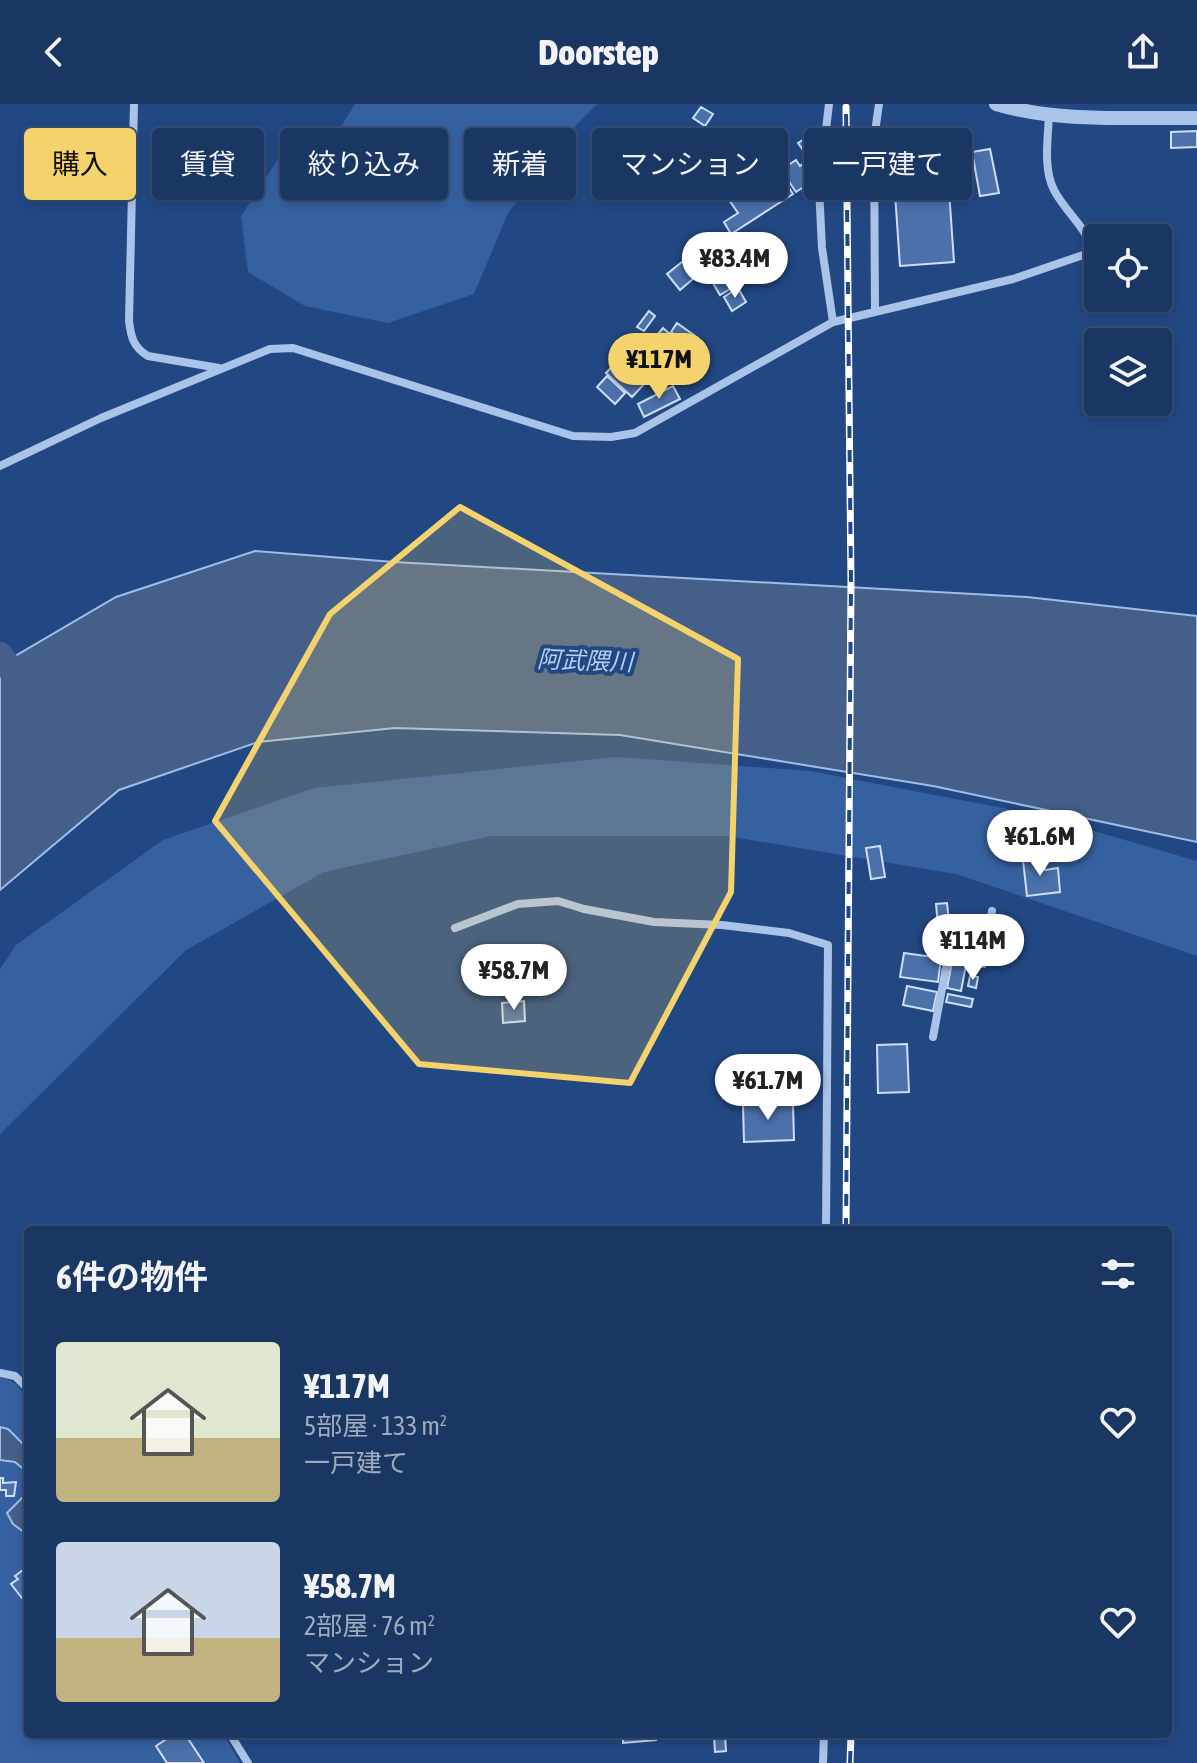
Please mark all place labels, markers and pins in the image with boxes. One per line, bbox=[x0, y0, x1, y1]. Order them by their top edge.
pin: ¥83.4M bbox=[670, 232, 800, 300]
pin: ¥117M bbox=[603, 333, 715, 401]
pin: ¥61.6M bbox=[975, 810, 1105, 878]
pin: ¥114M bbox=[917, 914, 1029, 982]
pin: ¥58.7M bbox=[449, 944, 579, 1012]
pin: ¥61.7M bbox=[703, 1054, 833, 1122]

